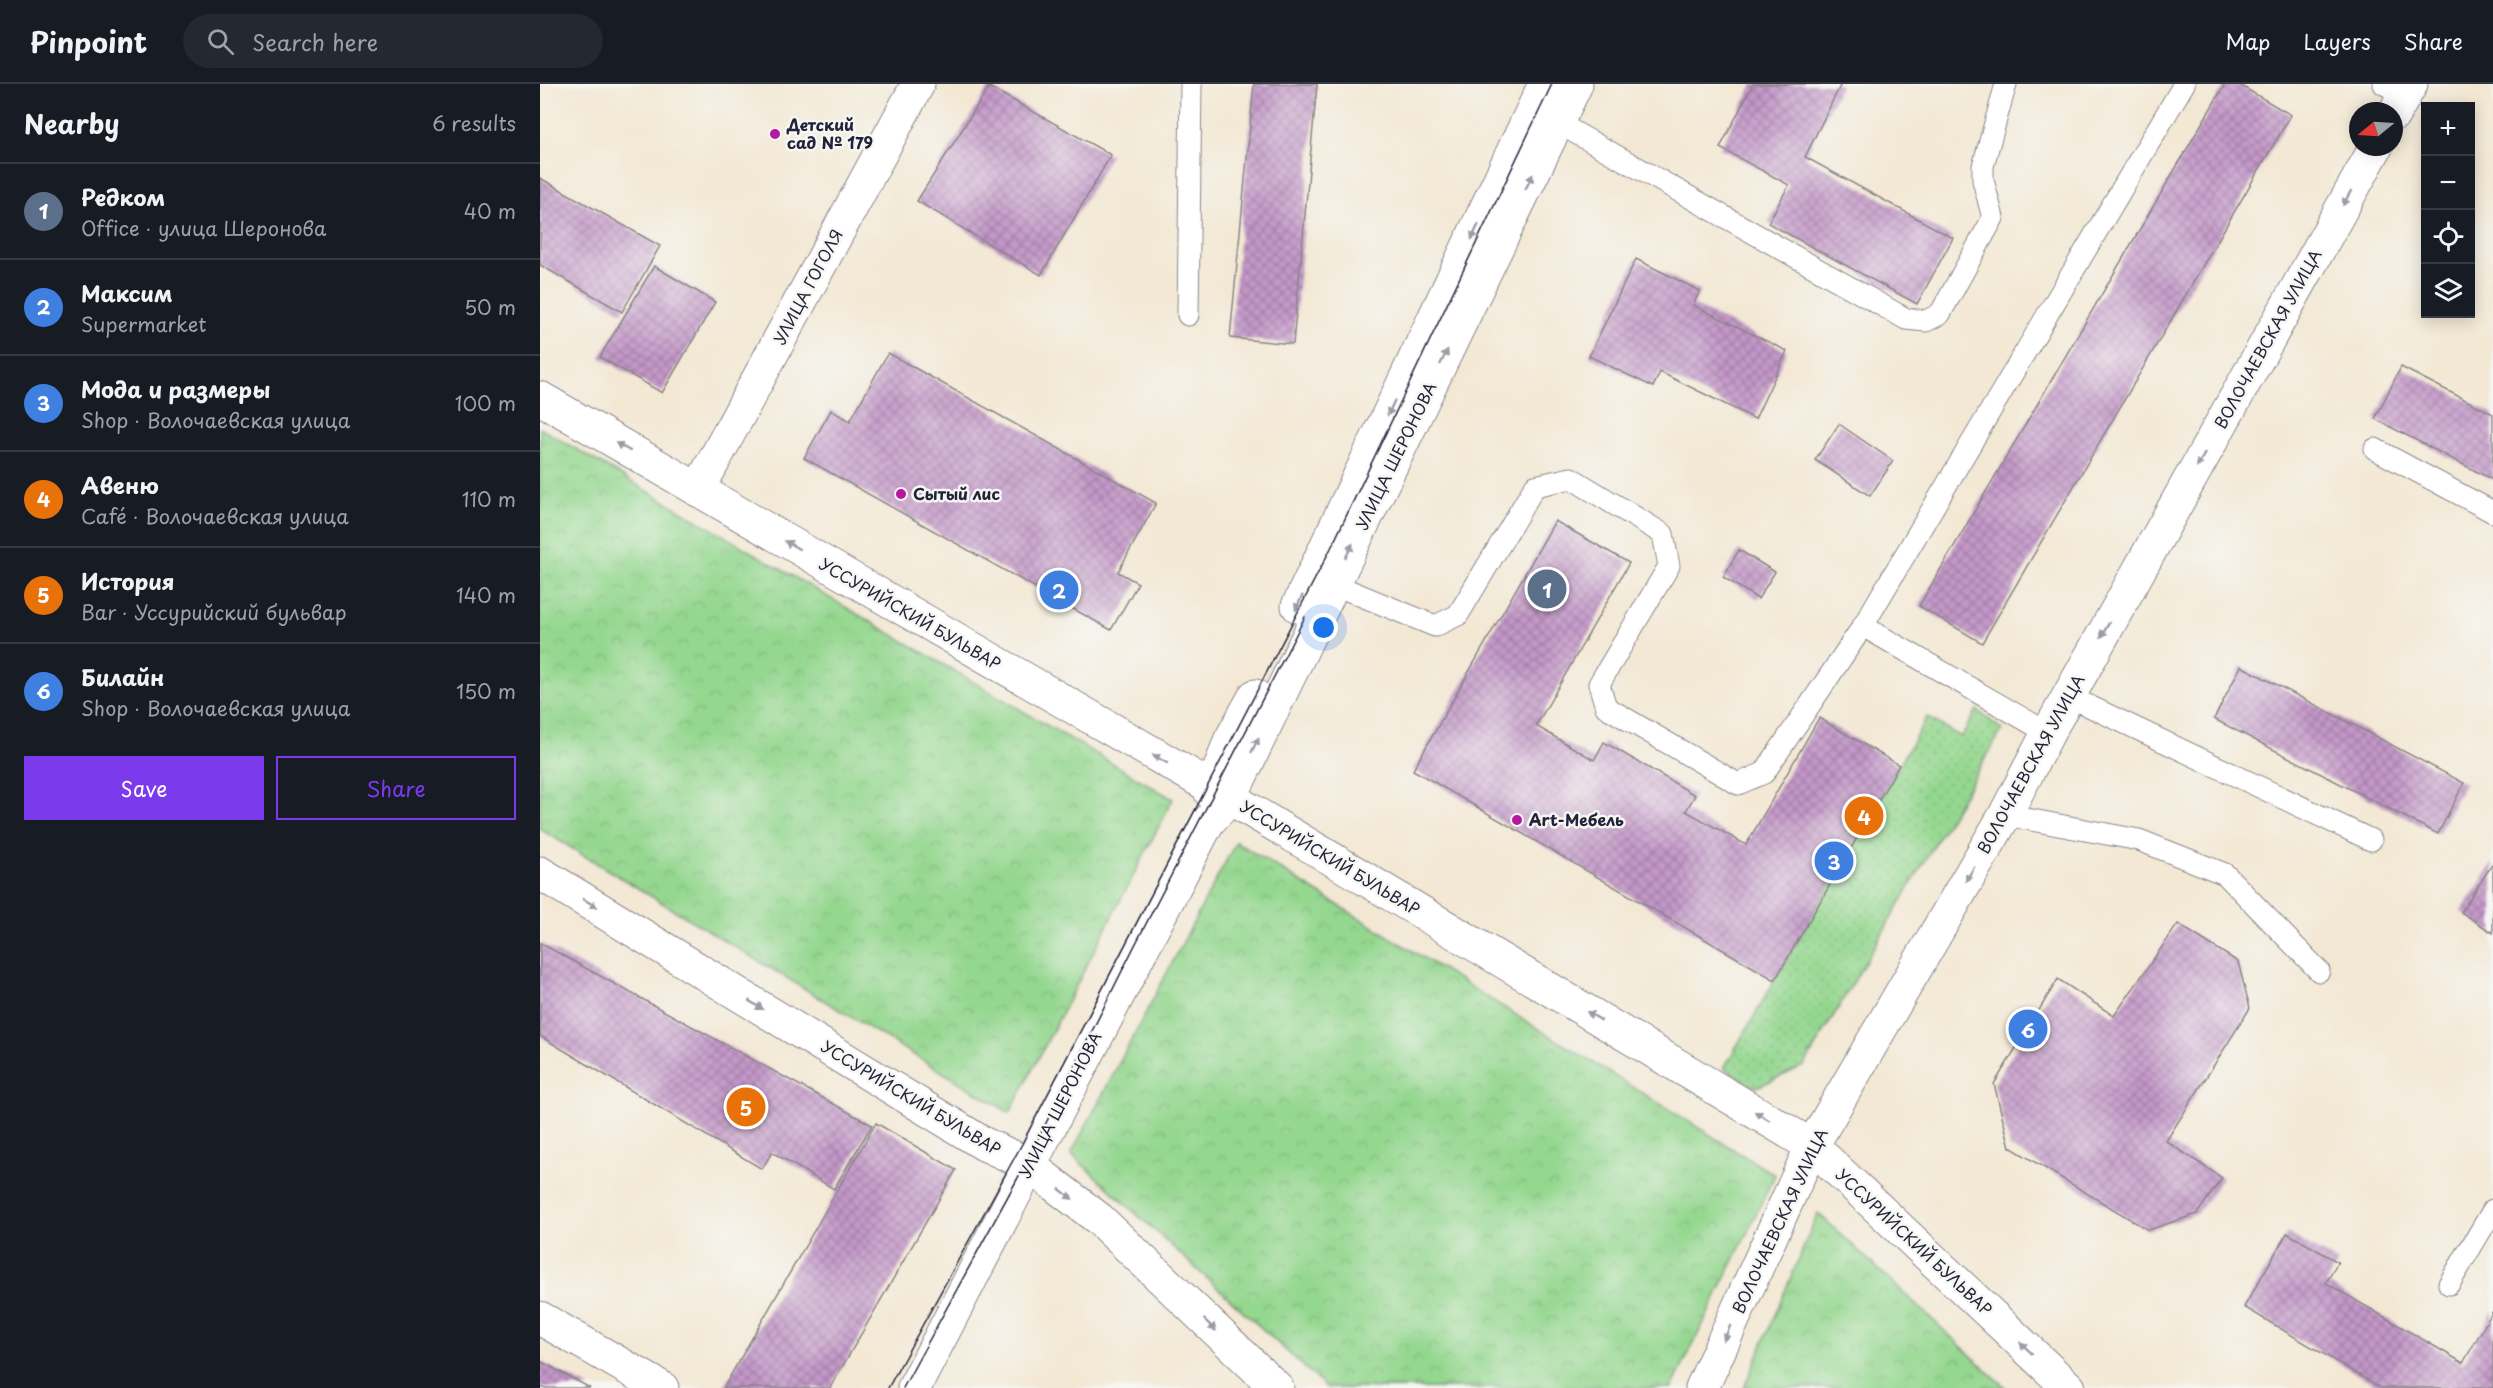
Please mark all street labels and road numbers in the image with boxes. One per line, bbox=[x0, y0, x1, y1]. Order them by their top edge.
street label: УЛИЦА ГОГОЛЯ bbox=[767, 225, 848, 348]
street label: ВОЛОЧАЕВСКАЯ УЛИЦА bbox=[2208, 244, 2327, 433]
street label: УЛИЦА ШЕРОНОВА bbox=[1349, 377, 1441, 533]
street label: УССУРИЙСКИЙ БУЛЬВАР bbox=[815, 551, 1006, 675]
street label: ВОЛОЧАЕВСКАЯ УЛИЦА bbox=[1971, 669, 2090, 858]
street label: УССУРИЙСКИЙ БУЛЬВАР bbox=[1236, 794, 1425, 921]
street label: УЛИЦА ШЕРОНОВА bbox=[1012, 1027, 1107, 1182]
street label: УССУРИЙСКИЙ БУЛЬВАР bbox=[817, 1034, 1006, 1161]
street label: ВОЛОЧАЕВСКАЯ УЛИЦА bbox=[1726, 1124, 1833, 1317]
street label: УССУРИЙСКИЙ БУЛЬВАР bbox=[1831, 1162, 1998, 1320]

